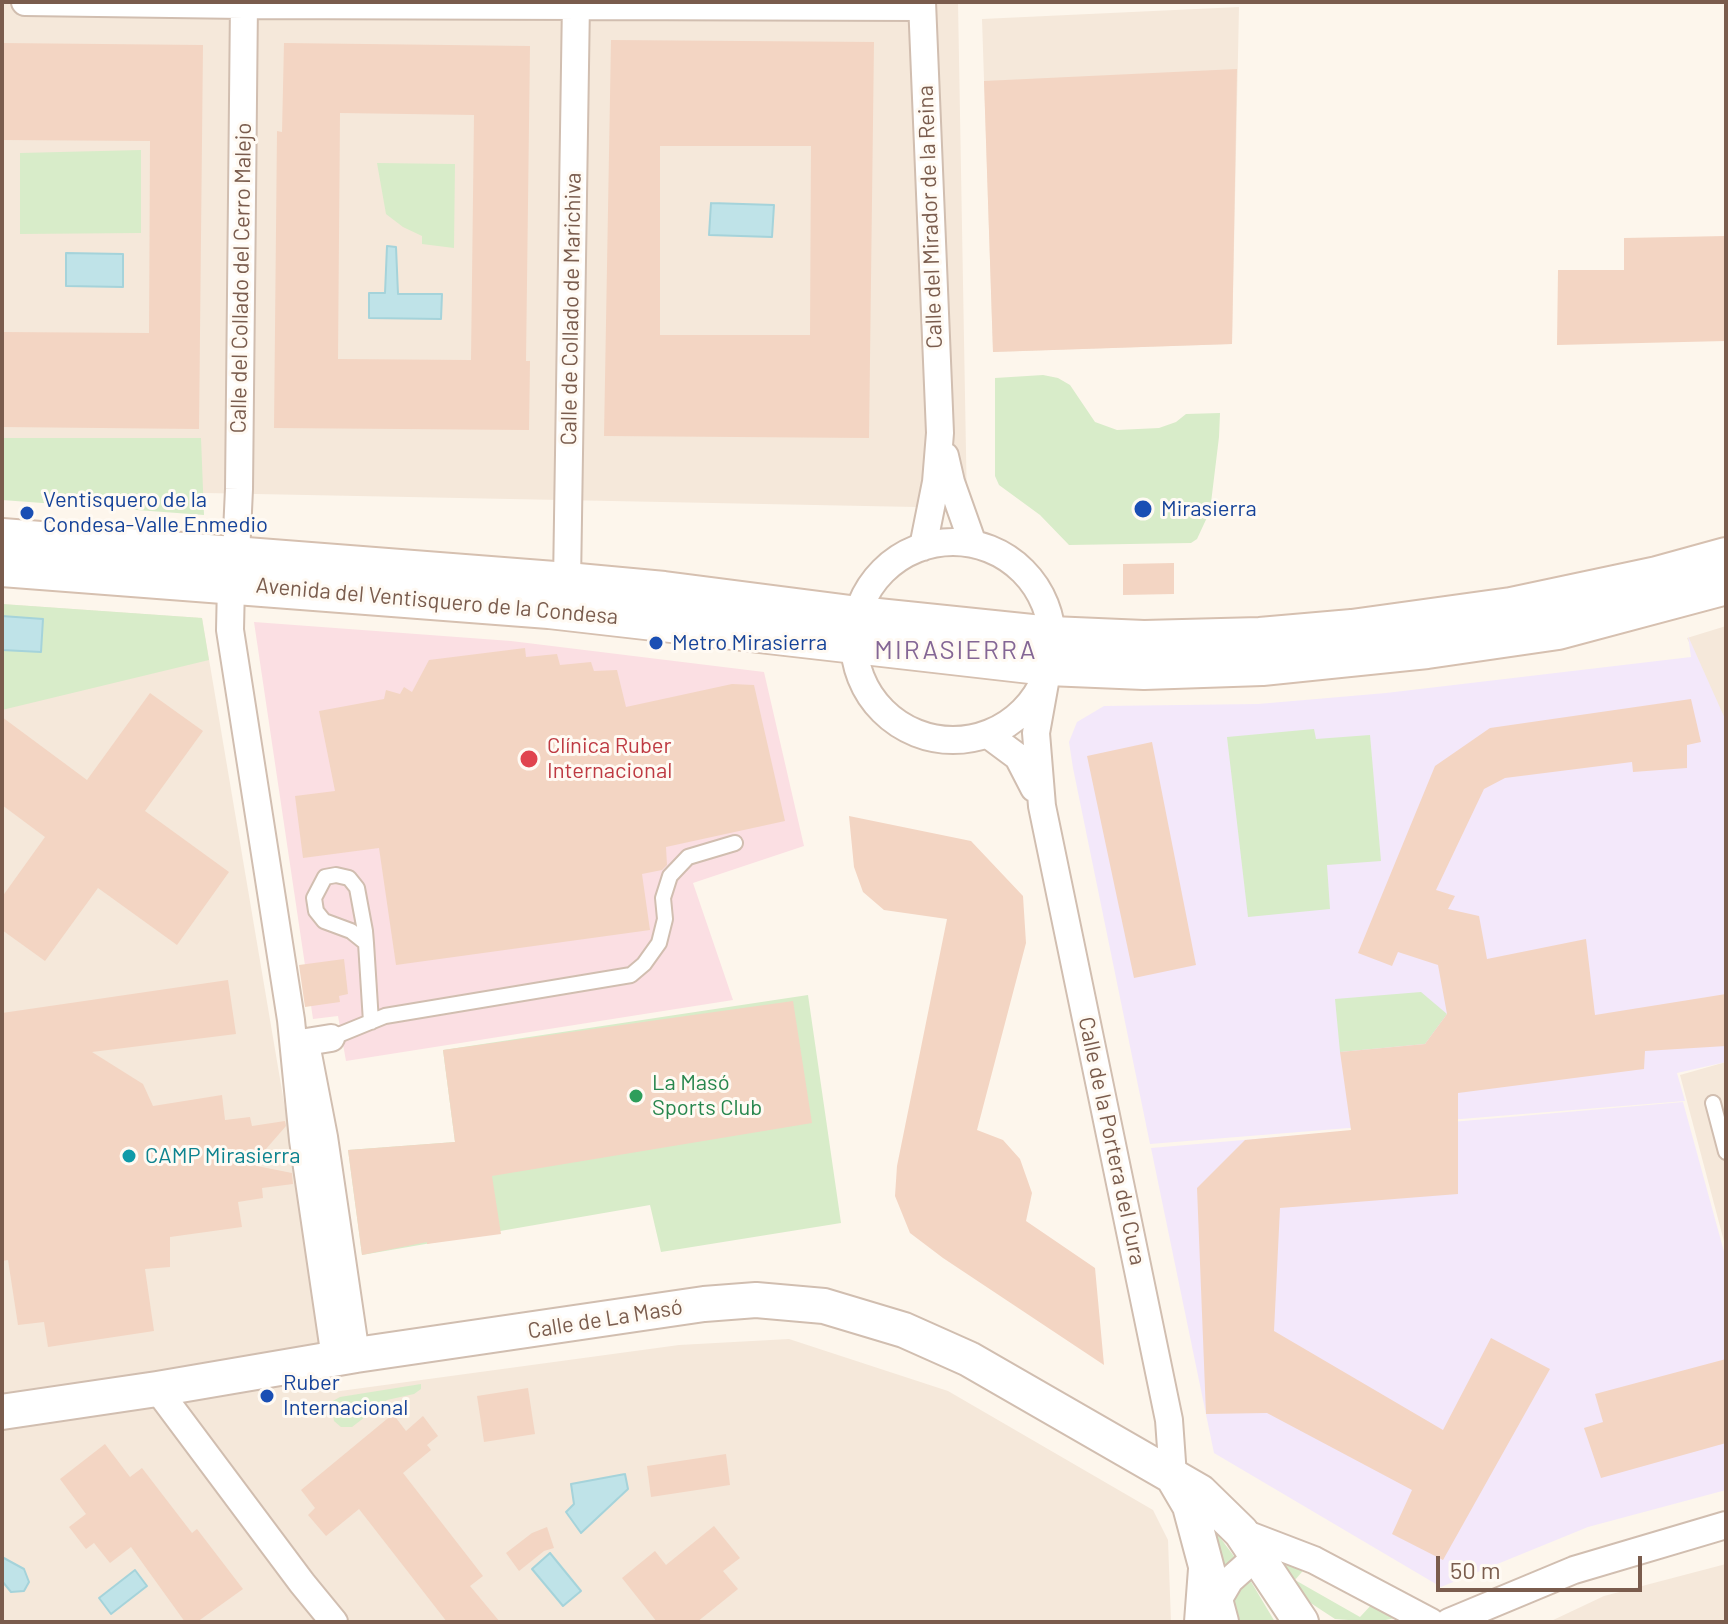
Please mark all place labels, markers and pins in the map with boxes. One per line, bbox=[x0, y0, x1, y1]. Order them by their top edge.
place label: Ventisquero de la Condesa-Valle Enmedio bbox=[43, 487, 268, 538]
place label: Mirasierra bbox=[1161, 496, 1257, 522]
marker: Mirasierra bbox=[1132, 498, 1154, 520]
marker: Ventisquero de la Condesa-Valle Enmedio bbox=[18, 504, 36, 522]
place label: Metro Mirasierra bbox=[672, 630, 827, 656]
marker: Metro Mirasierra bbox=[647, 634, 665, 652]
place label: Clínica Ruber Internacional bbox=[547, 733, 672, 784]
marker: Clínica Ruber Internacional bbox=[518, 748, 540, 770]
place label: La Masó Sports Club bbox=[652, 1070, 762, 1122]
marker: La Masó Sports Club bbox=[627, 1087, 645, 1105]
place label: CAMP Mirasierra bbox=[145, 1143, 301, 1169]
marker: CAMP Mirasierra bbox=[120, 1147, 138, 1165]
place label: Ruber Internacional bbox=[283, 1370, 408, 1422]
marker: Ruber Internacional bbox=[258, 1387, 276, 1405]

